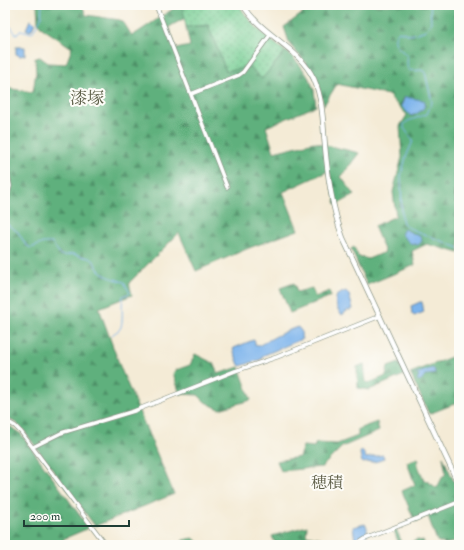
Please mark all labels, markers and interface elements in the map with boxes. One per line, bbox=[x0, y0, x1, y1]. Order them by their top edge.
district label: 漆塚 bbox=[70, 88, 104, 109]
district label: 穂積 bbox=[311, 473, 343, 493]
scale bar bbox=[24, 502, 129, 528]
text: 200 m bbox=[30, 509, 61, 524]

